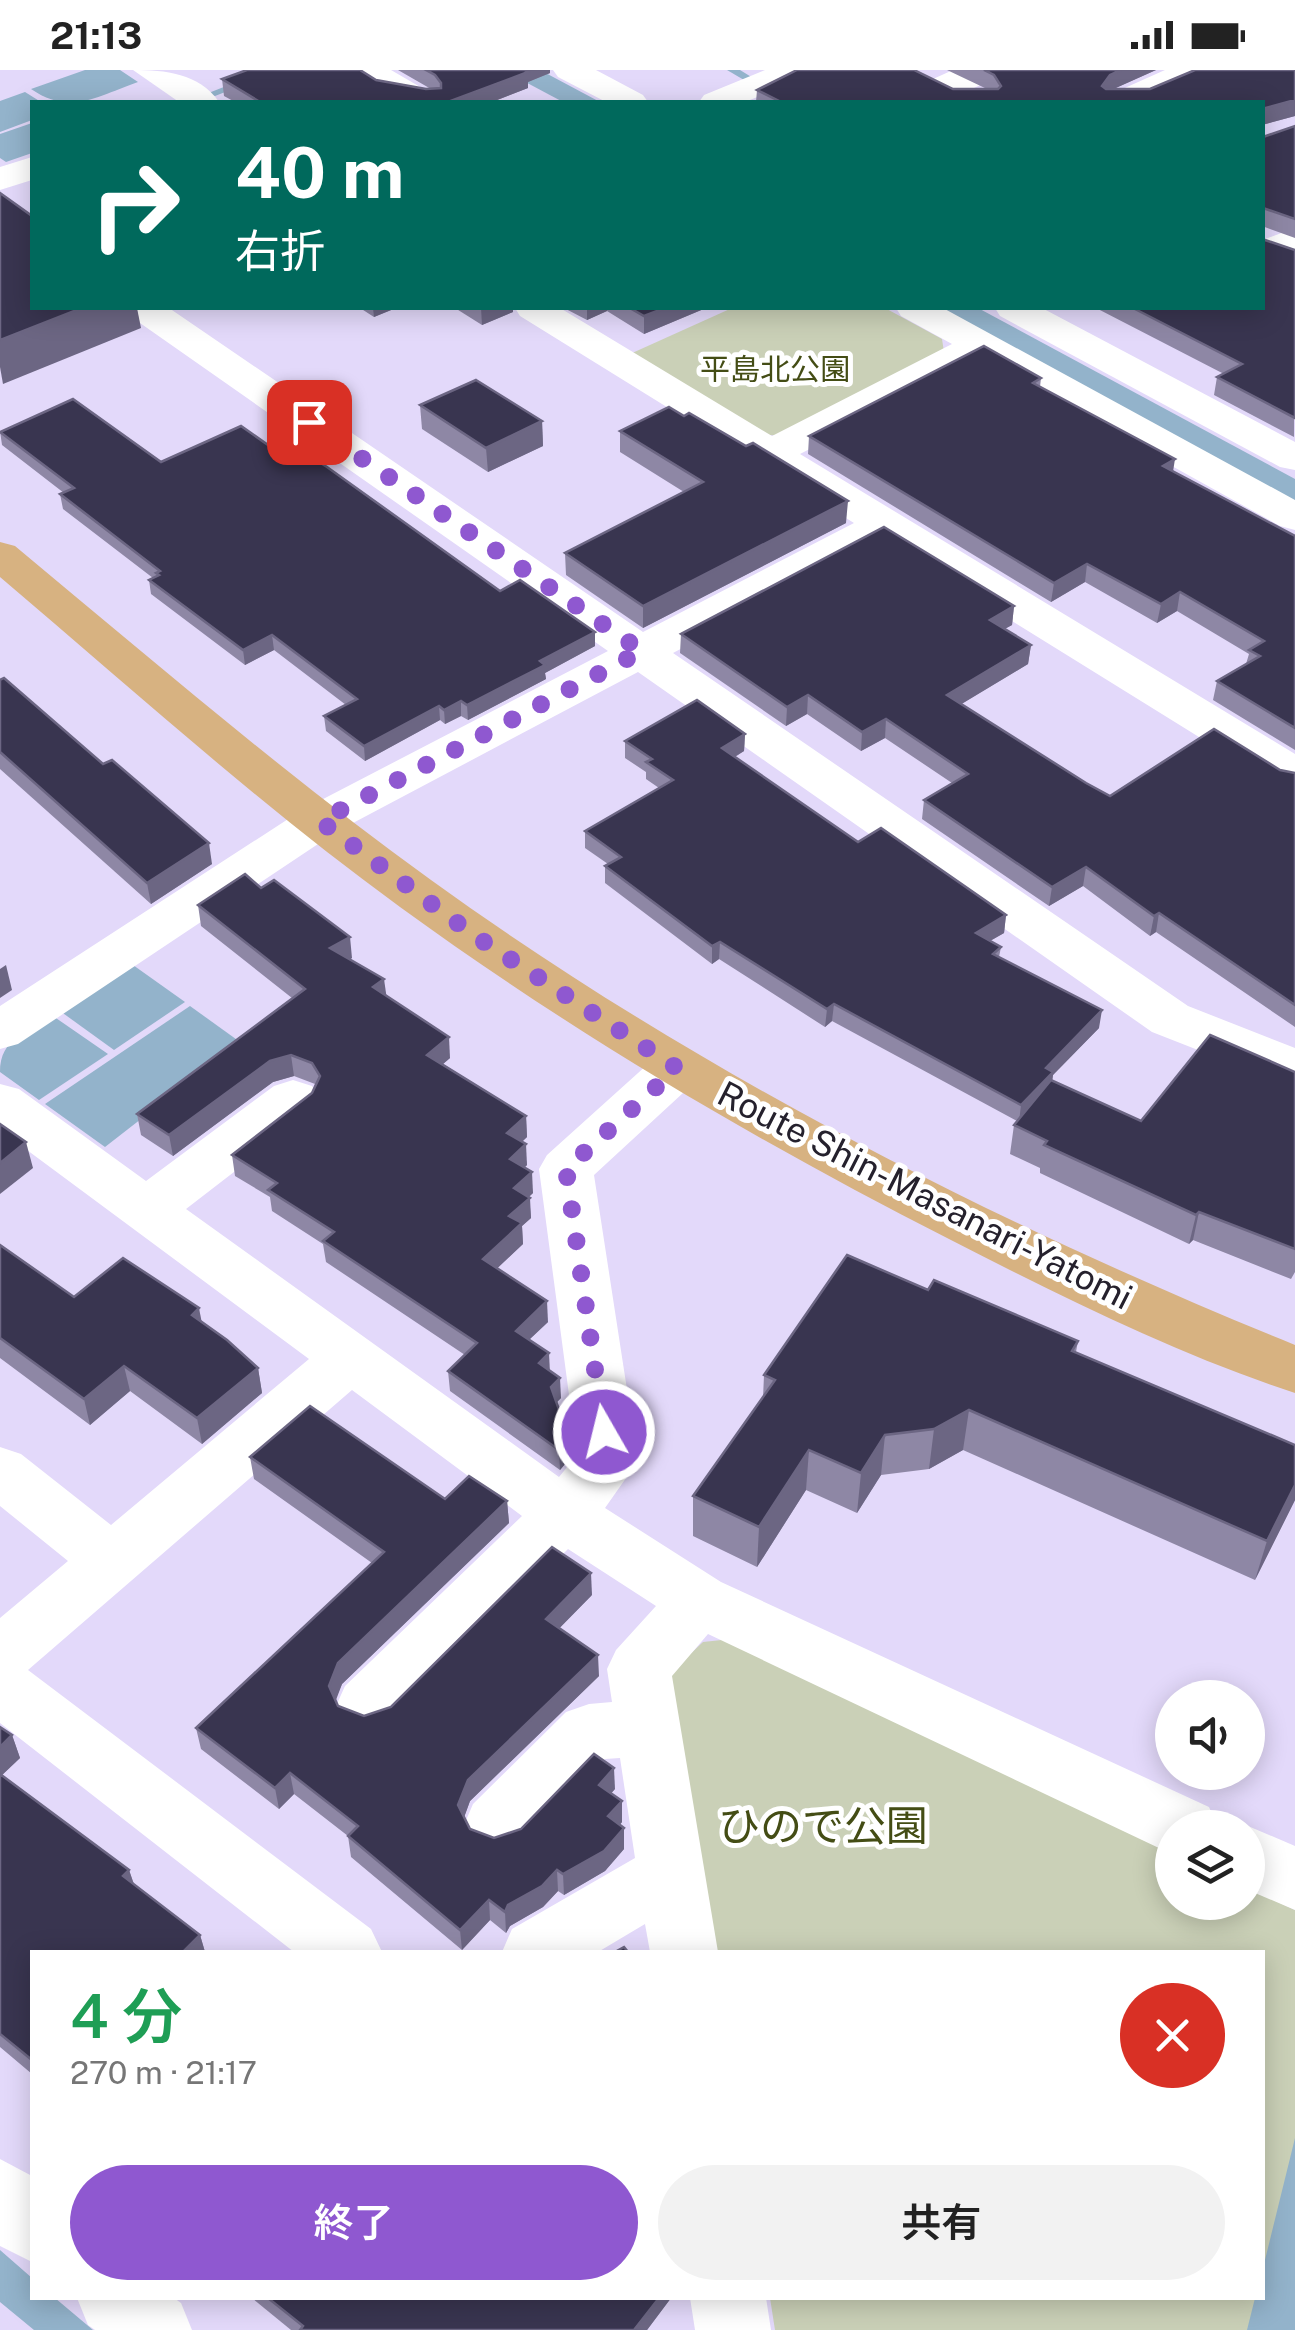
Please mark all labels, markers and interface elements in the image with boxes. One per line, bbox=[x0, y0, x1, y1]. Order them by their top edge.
text: 21:13 bbox=[50, 13, 142, 58]
text: 40 m bbox=[235, 131, 405, 214]
icon: right bbox=[70, 140, 200, 270]
text: 右折 bbox=[235, 224, 325, 277]
park label: 平島北公園 bbox=[700, 351, 850, 387]
pin bbox=[267, 380, 352, 465]
icon: arrive bbox=[282, 395, 337, 450]
street label: Route Shin-Masanari-Yatomi bbox=[711, 1072, 1139, 1318]
position arrow bbox=[552, 1380, 656, 1484]
map controls bbox=[1155, 1680, 1265, 1920]
button: sound bbox=[1155, 1680, 1265, 1790]
park label: ひので公園 bbox=[718, 1801, 928, 1850]
button: layers bbox=[1155, 1810, 1265, 1920]
text: 4 分 bbox=[70, 1981, 183, 2052]
button: close bbox=[1120, 1983, 1225, 2088]
text: 270 m · 21:17 bbox=[70, 2054, 257, 2091]
button: 終了 bbox=[70, 2165, 638, 2280]
button: 共有 bbox=[658, 2165, 1225, 2280]

